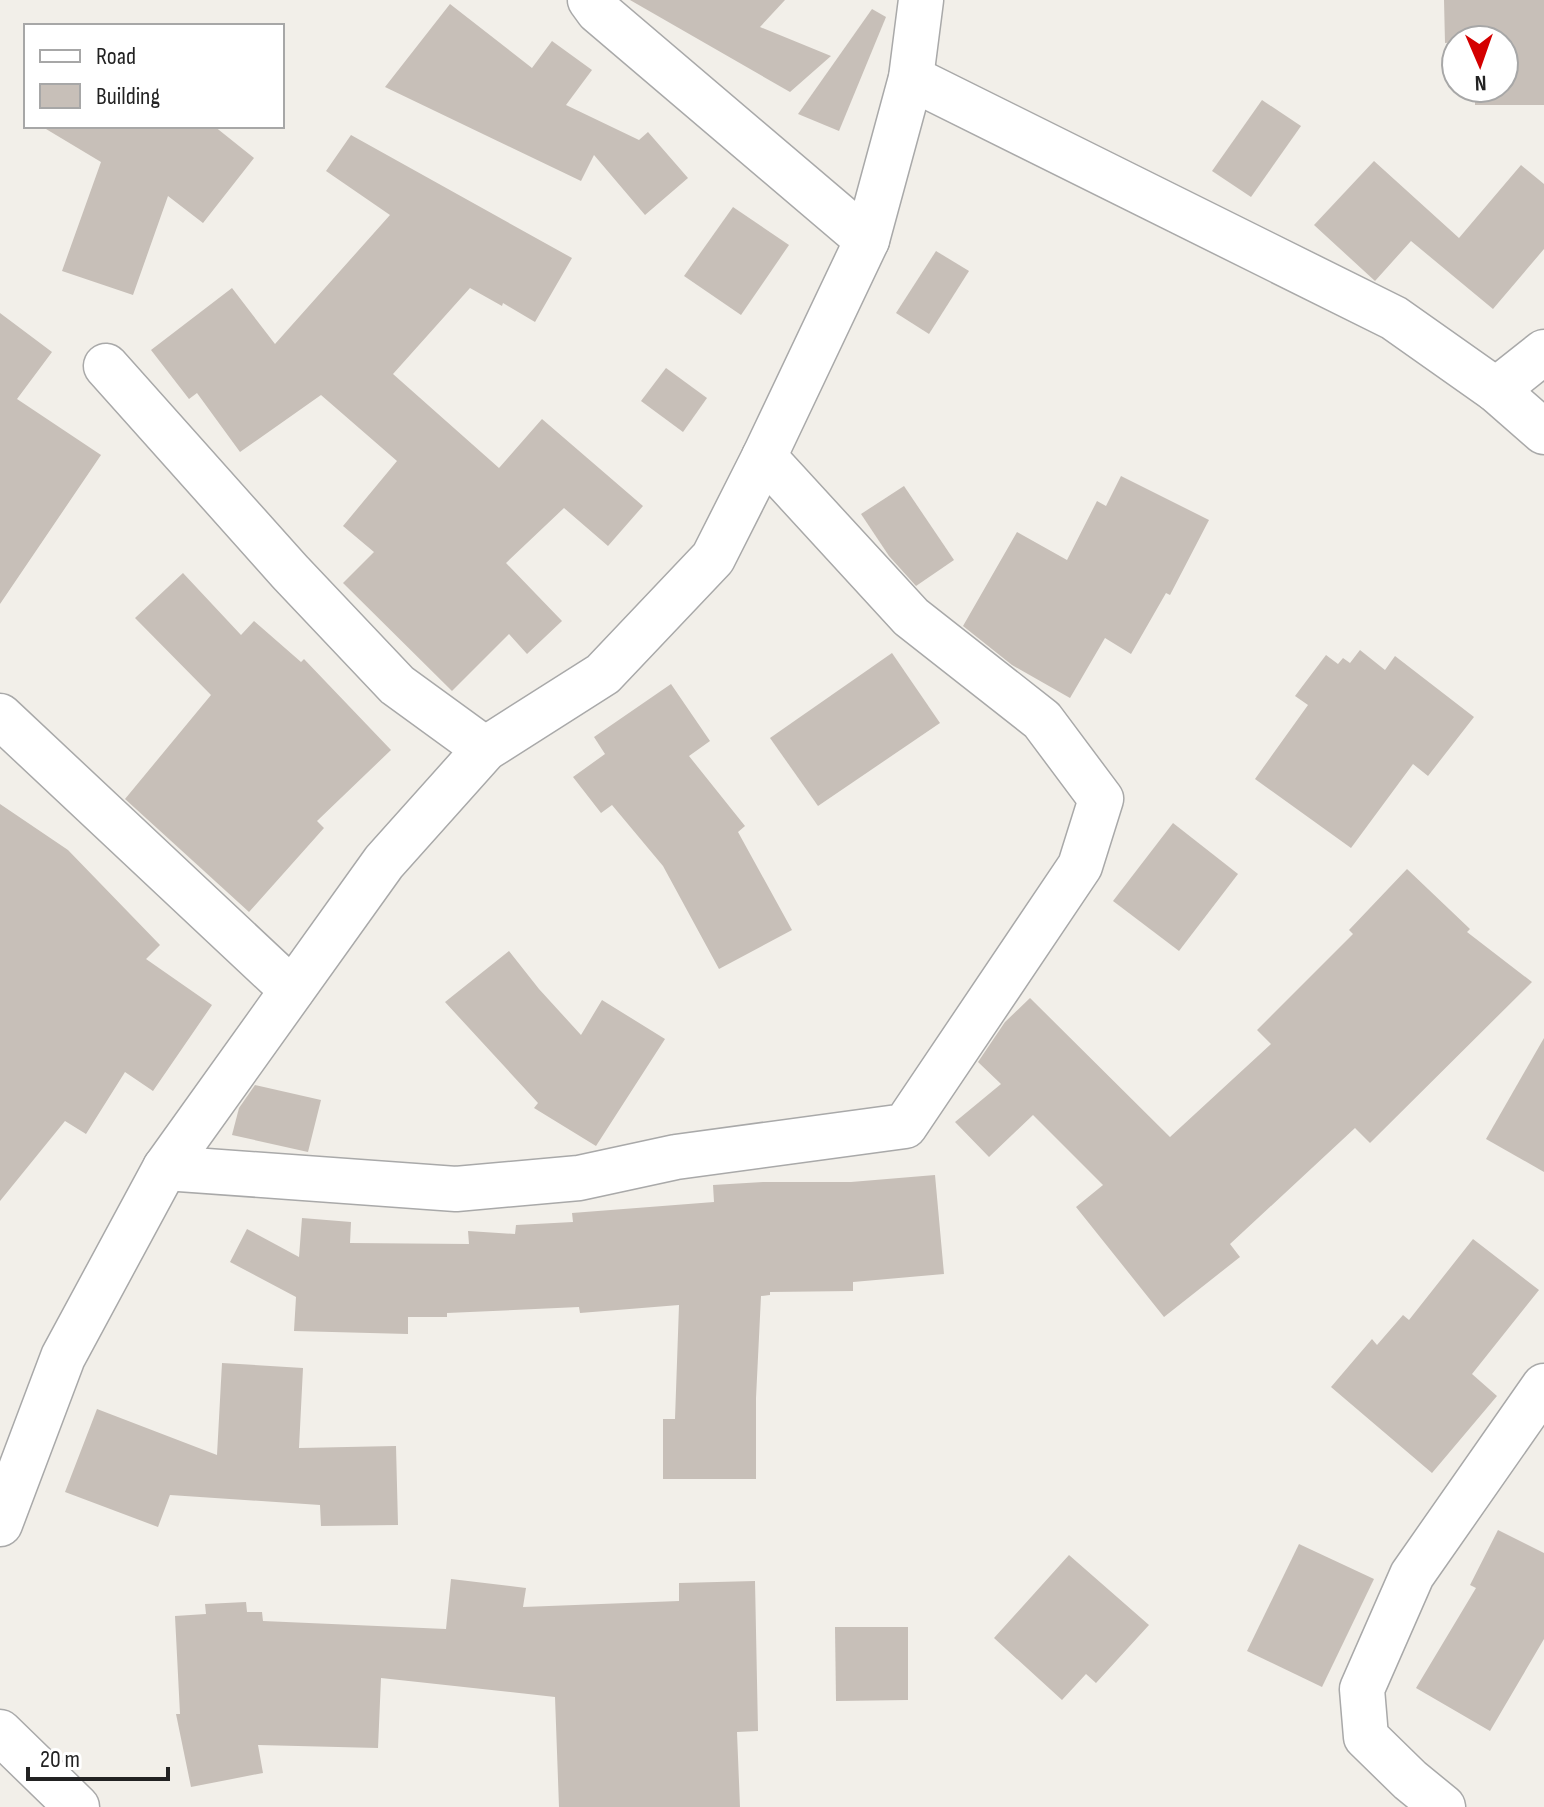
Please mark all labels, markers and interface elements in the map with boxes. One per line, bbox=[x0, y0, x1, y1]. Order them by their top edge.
legend bbox=[24, 24, 284, 128]
north arrow bbox=[1440, 24, 1520, 104]
text: Road bbox=[96, 42, 136, 71]
text: N bbox=[1474, 69, 1487, 96]
text: Building bbox=[96, 82, 160, 111]
scale bar bbox=[28, 1731, 168, 1781]
text: 20 m bbox=[40, 1745, 80, 1774]

